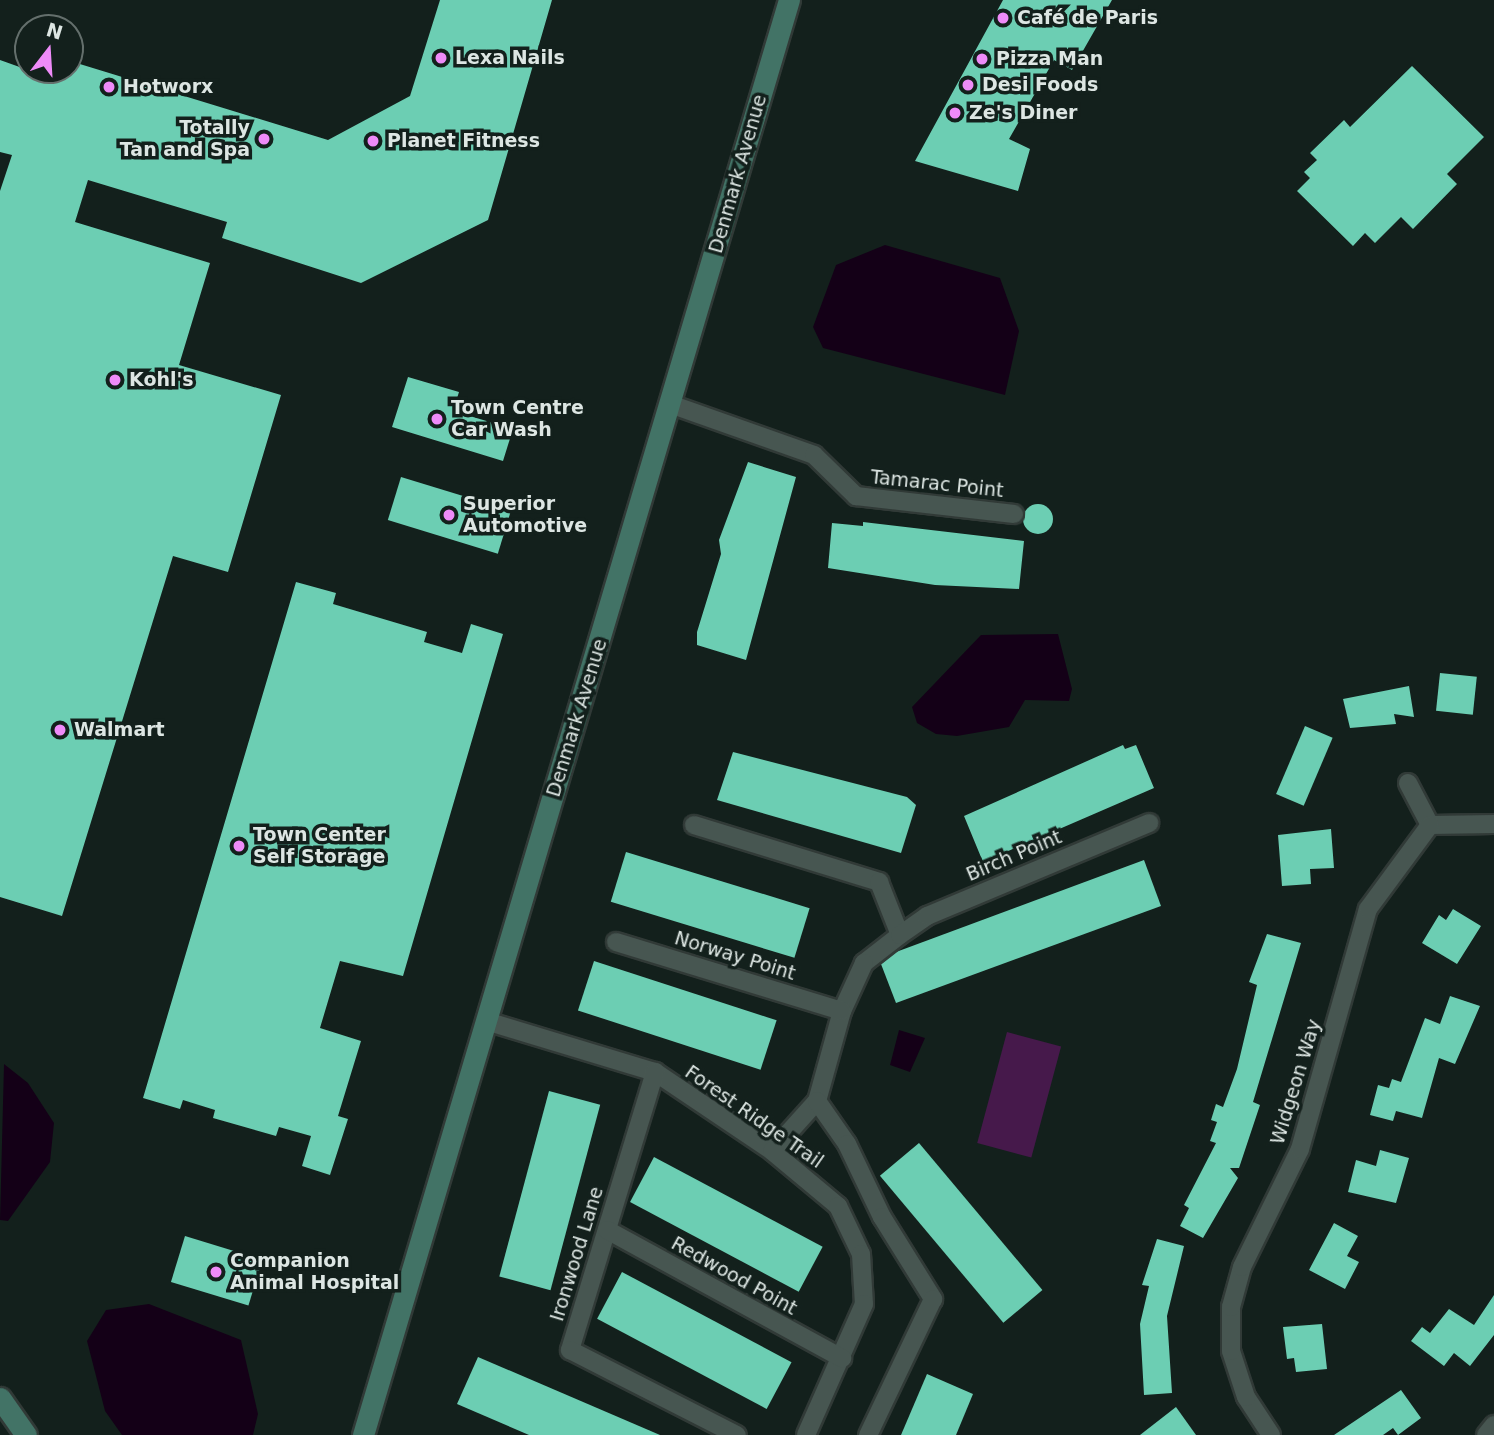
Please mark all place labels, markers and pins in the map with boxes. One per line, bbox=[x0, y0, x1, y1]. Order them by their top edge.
place label: Café de Paris bbox=[1017, 7, 1158, 29]
marker: Café de Paris bbox=[995, 10, 1011, 26]
place label: Lexa Nails bbox=[455, 47, 565, 69]
place label: Pizza Man bbox=[996, 48, 1103, 70]
marker: Lexa Nails bbox=[433, 50, 449, 66]
marker: Pizza Man bbox=[974, 51, 990, 67]
place label: Desi Foods bbox=[982, 74, 1098, 96]
place label: Hotworx bbox=[123, 76, 213, 98]
marker: Desi Foods bbox=[960, 77, 976, 93]
marker: Hotworx bbox=[101, 79, 117, 95]
place label: Ze's Diner bbox=[969, 102, 1077, 124]
marker: Ze's Diner bbox=[947, 105, 963, 121]
place label: Totally Tan and Spa bbox=[120, 117, 250, 161]
place label: Planet Fitness bbox=[387, 130, 540, 152]
marker: Totally Tan and Spa bbox=[256, 131, 272, 147]
marker: Planet Fitness bbox=[365, 133, 381, 149]
place label: Kohl's bbox=[129, 369, 194, 391]
marker: Kohl's bbox=[107, 372, 123, 388]
place label: Town Centre Car Wash bbox=[451, 397, 584, 441]
marker: Town Centre Car Wash bbox=[429, 411, 445, 427]
place label: Superior Automotive bbox=[463, 493, 587, 537]
marker: Superior Automotive bbox=[441, 507, 457, 523]
place label: Walmart bbox=[74, 719, 165, 741]
marker: Walmart bbox=[52, 722, 68, 738]
place label: Town Center Self Storage bbox=[253, 824, 386, 868]
marker: Town Center Self Storage bbox=[231, 838, 247, 854]
place label: Companion Animal Hospital bbox=[230, 1250, 399, 1294]
marker: Companion Animal Hospital bbox=[208, 1264, 224, 1280]

